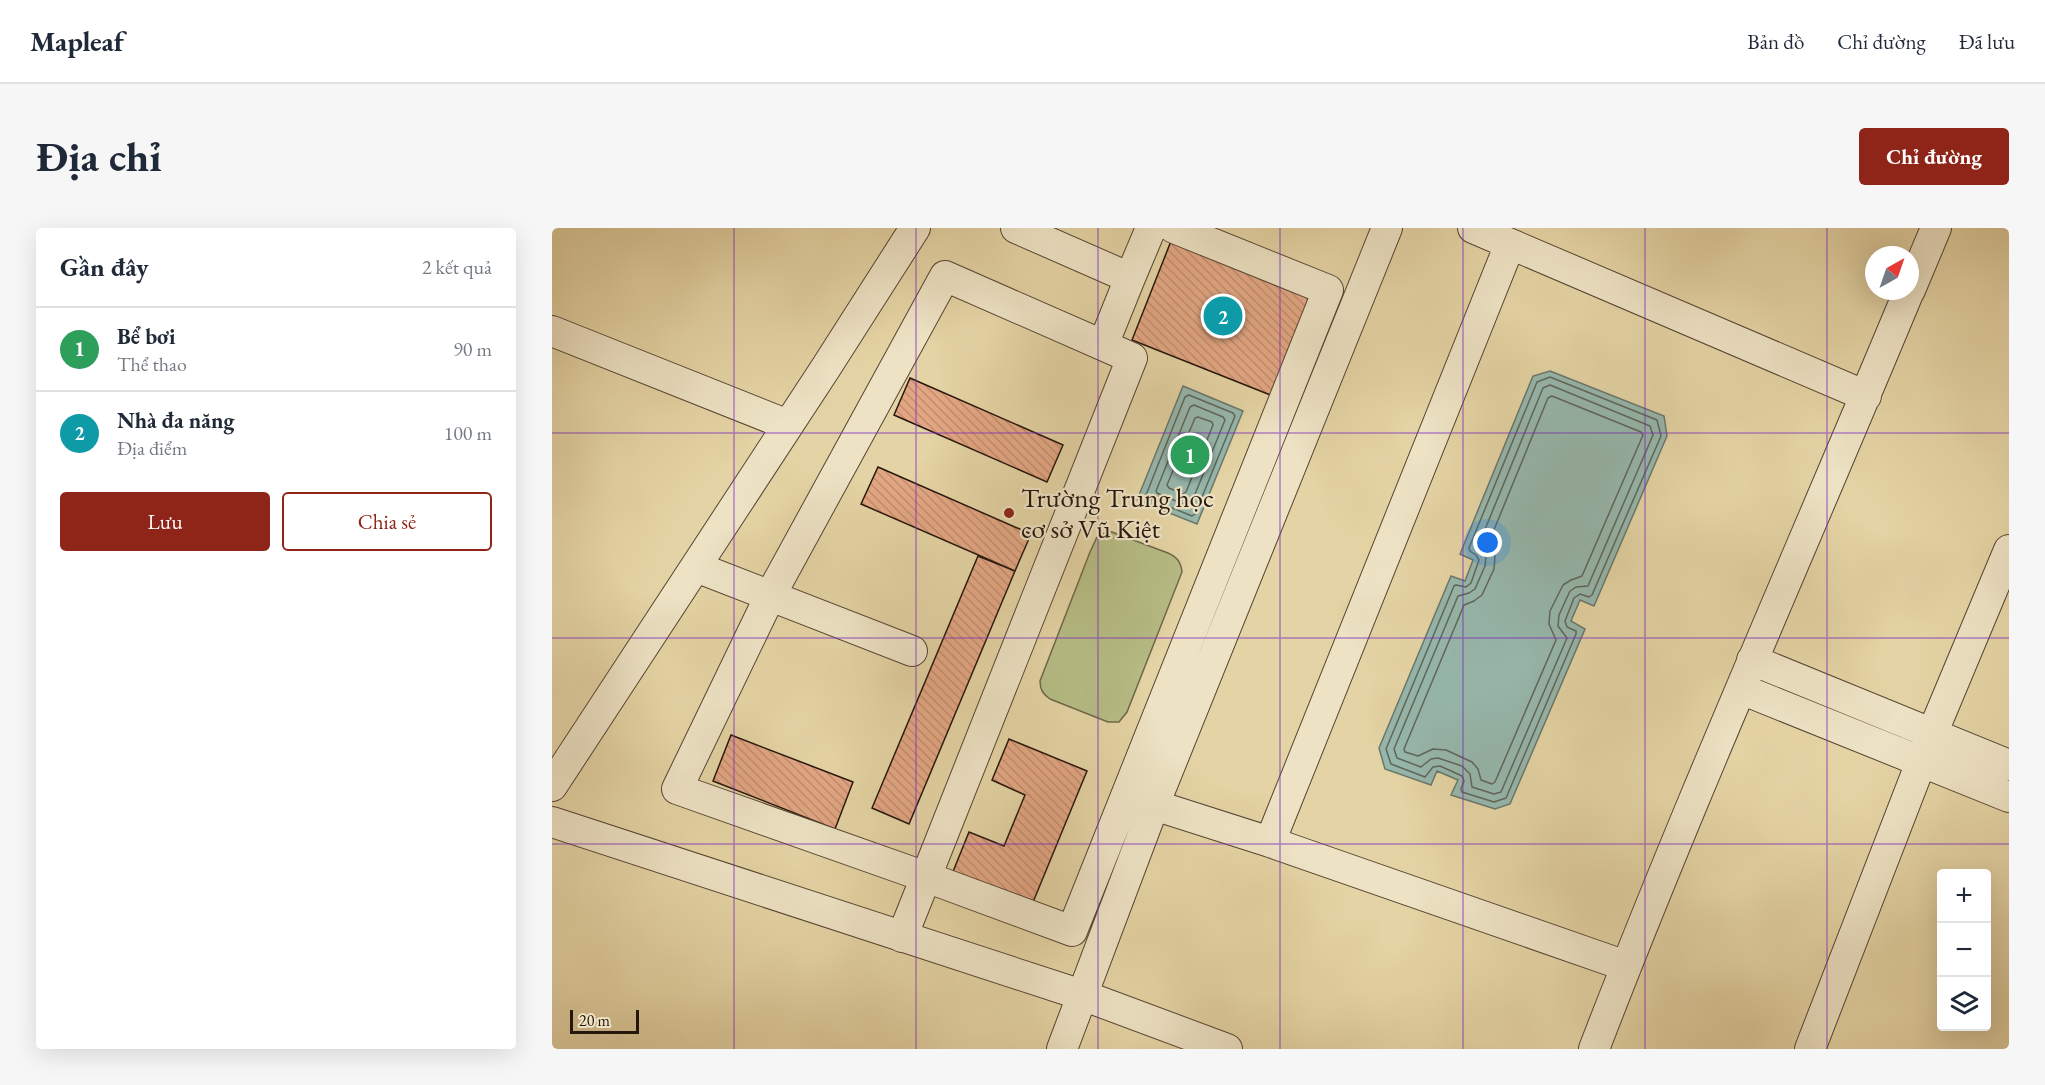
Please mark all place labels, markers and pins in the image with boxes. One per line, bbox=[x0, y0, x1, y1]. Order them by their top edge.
pin: 2 bbox=[1204, 294, 1242, 338]
pin: 1 bbox=[1170, 432, 1210, 478]
place label: Trường Trung học cơ sở Vũ Kiệt bbox=[1021, 480, 1214, 546]
marker: Trường Trung học cơ sở Vũ Kiệt bbox=[1002, 506, 1016, 520]

